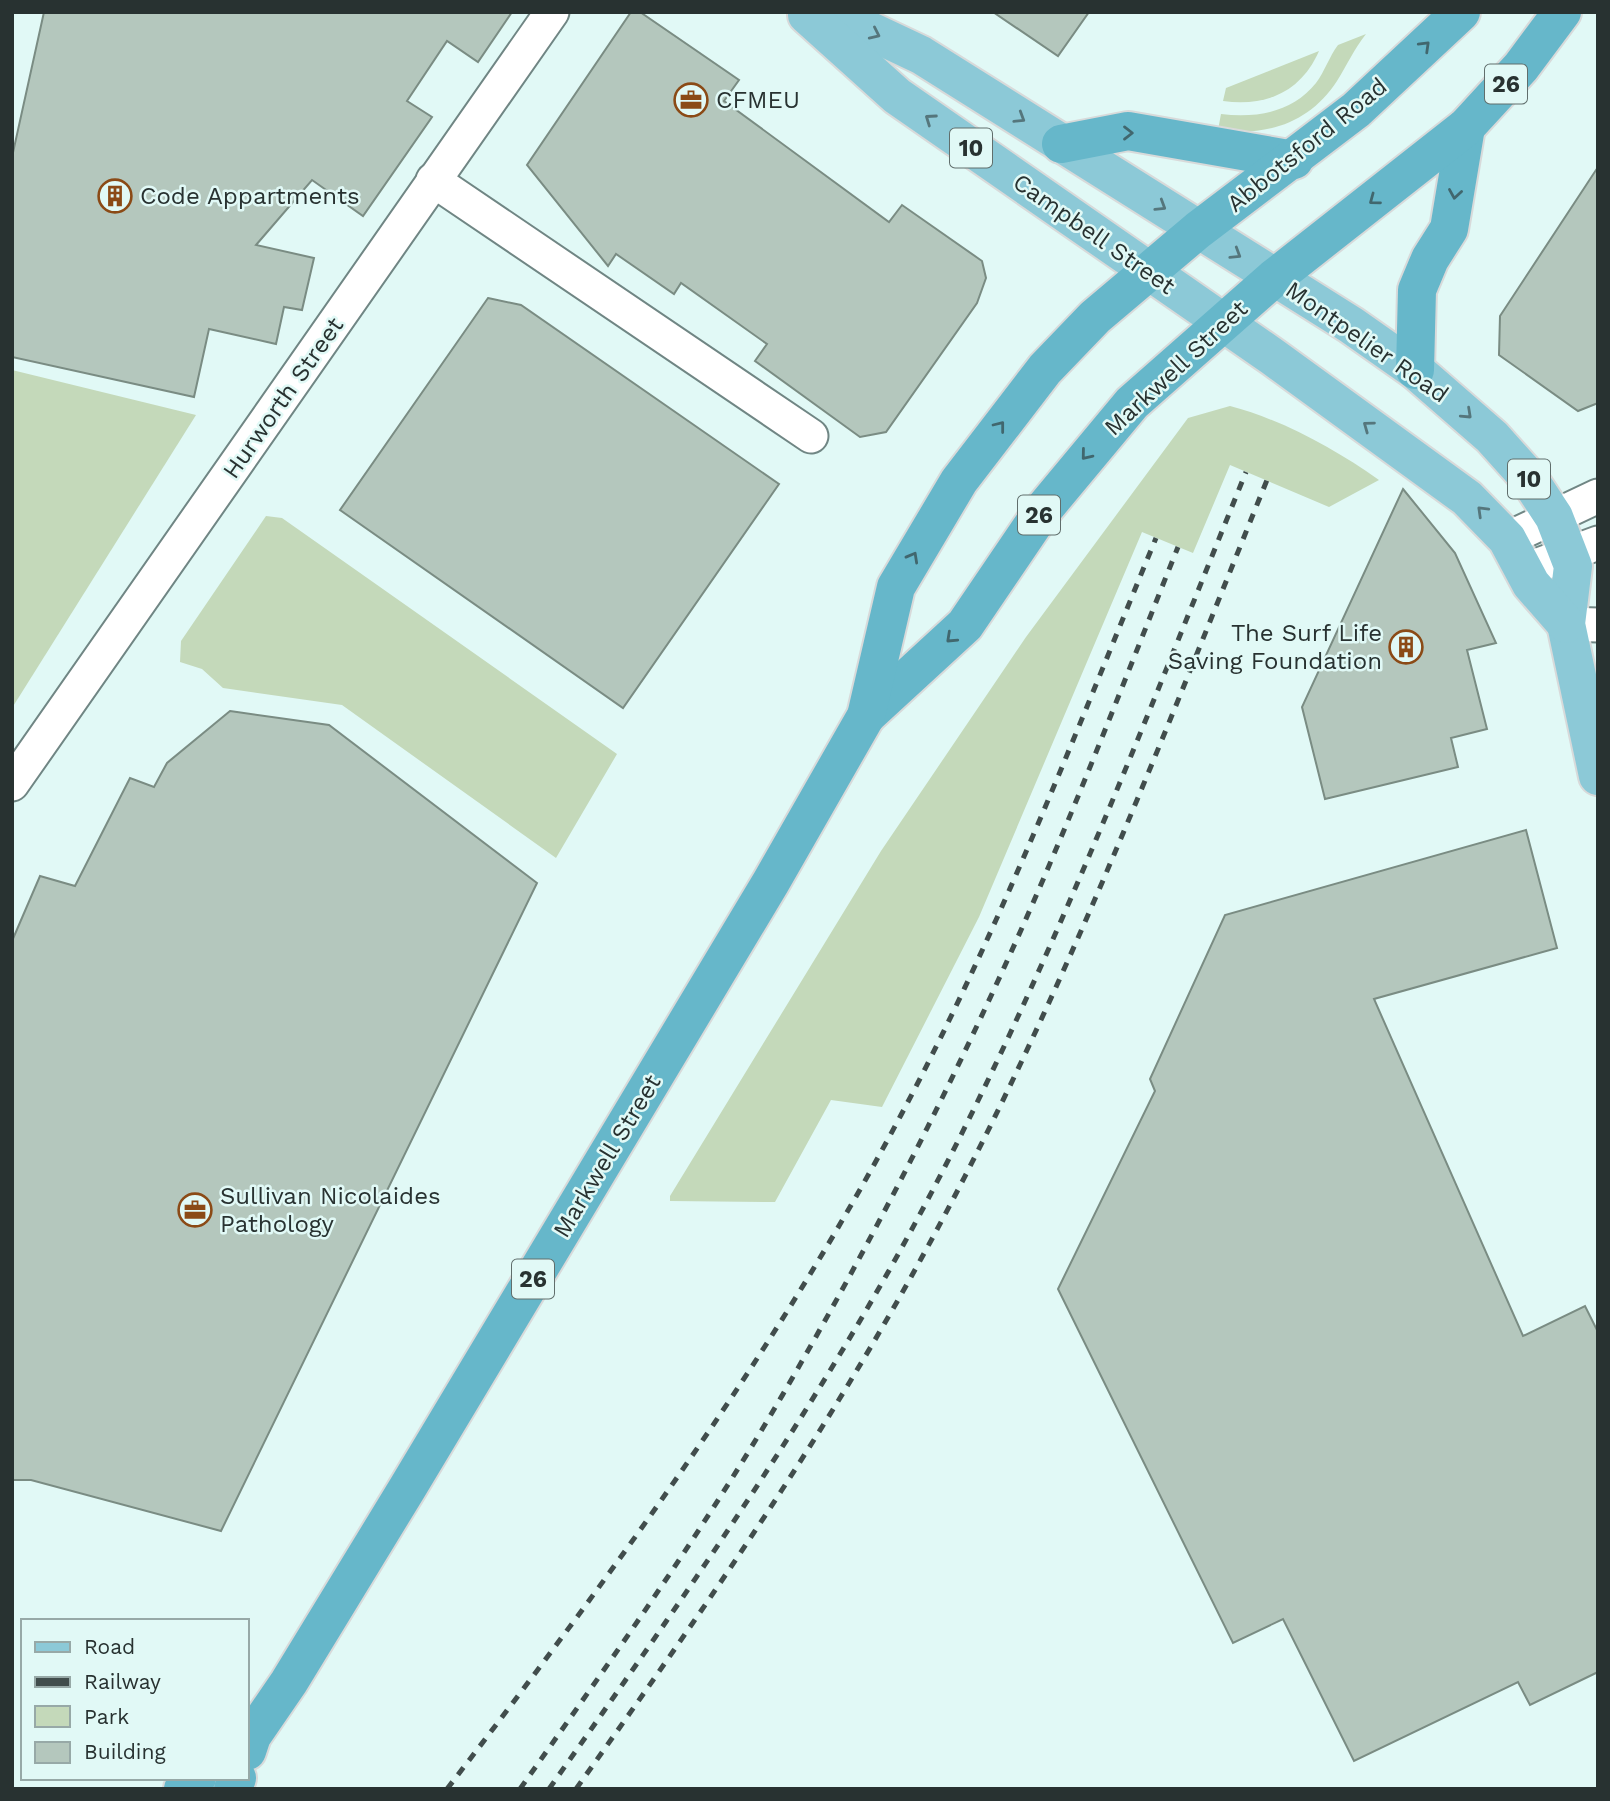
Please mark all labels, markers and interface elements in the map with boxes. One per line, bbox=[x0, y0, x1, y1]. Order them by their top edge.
one-way arrow bbox=[868, 25, 880, 39]
one-way arrow bbox=[1417, 42, 1430, 55]
road number: 26 bbox=[1485, 64, 1527, 104]
street label: Abbotsford Road bbox=[1221, 72, 1393, 218]
office icon: CFMEU bbox=[672, 81, 710, 119]
place label: CFMEU bbox=[716, 86, 800, 114]
one-way arrow bbox=[1012, 109, 1025, 122]
one-way arrow bbox=[926, 115, 938, 128]
one-way arrow bbox=[1123, 125, 1134, 141]
road number: 10 bbox=[950, 128, 992, 168]
street label: Campbell Street bbox=[1008, 168, 1180, 300]
building icon: Code Appartments bbox=[96, 177, 134, 215]
place label: Code Appartments bbox=[140, 182, 360, 210]
one-way arrow bbox=[1448, 188, 1463, 200]
one-way arrow bbox=[1369, 192, 1382, 205]
one-way arrow bbox=[1153, 198, 1166, 211]
one-way arrow bbox=[1229, 246, 1242, 259]
street label: Montpelier Road bbox=[1280, 275, 1454, 409]
street label: Markwell Street bbox=[1099, 295, 1253, 441]
street label: Hurworth Street bbox=[217, 312, 349, 484]
one-way arrow bbox=[1459, 406, 1472, 419]
one-way arrow bbox=[1363, 421, 1376, 434]
one-way arrow bbox=[991, 422, 1004, 434]
one-way arrow bbox=[1082, 448, 1095, 460]
road number: 10 bbox=[1508, 460, 1550, 499]
road number: 26 bbox=[1018, 495, 1060, 534]
one-way arrow bbox=[1477, 507, 1490, 520]
one-way arrow bbox=[905, 552, 918, 565]
place label: The Surf Life Saving Foundation bbox=[1168, 619, 1382, 675]
building icon: The Surf Life Saving Foundation bbox=[1387, 628, 1425, 666]
one-way arrow bbox=[946, 629, 959, 642]
street label: Markwell Street bbox=[547, 1069, 667, 1243]
place label: Sullivan Nicolaides Pathology bbox=[220, 1182, 441, 1238]
office icon: Sullivan Nicolaides Pathology bbox=[176, 1191, 214, 1229]
road number: 26 bbox=[512, 1260, 554, 1298]
legend bbox=[21, 1619, 248, 1780]
text: Road bbox=[84, 1634, 135, 1659]
text: Railway bbox=[84, 1669, 161, 1694]
text: Park bbox=[84, 1704, 129, 1729]
text: Building bbox=[84, 1739, 166, 1764]

